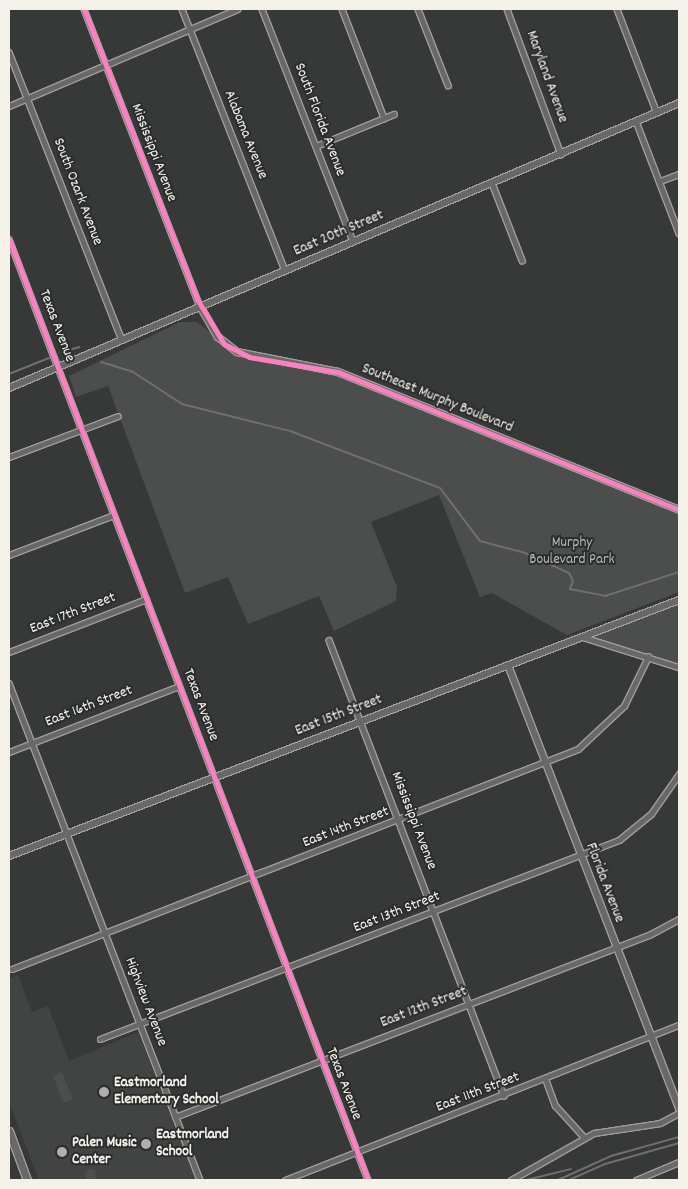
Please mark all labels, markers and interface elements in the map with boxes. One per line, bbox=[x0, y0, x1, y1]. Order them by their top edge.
street label: Maryland Avenue bbox=[521, 29, 571, 125]
street label: South Florida Avenue bbox=[289, 61, 349, 179]
street label: Alabama Avenue bbox=[219, 88, 271, 182]
street label: Mississippi Avenue bbox=[126, 102, 180, 204]
street label: South Ozark Avenue bbox=[48, 136, 106, 248]
street label: East 20th Street bbox=[291, 207, 387, 261]
street label: Texas Avenue bbox=[34, 287, 78, 365]
street label: Southeast Murphy Boulevard bbox=[359, 360, 515, 438]
park label: Murphy Boulevard Park bbox=[529, 534, 615, 569]
street label: East 17th Street bbox=[28, 589, 118, 639]
street label: Texas Avenue bbox=[178, 666, 222, 744]
street label: East 16th Street bbox=[43, 682, 135, 732]
street label: East 15th Street bbox=[293, 691, 385, 741]
street label: Mississippi Avenue bbox=[386, 770, 440, 872]
street label: East 14th Street bbox=[300, 803, 392, 853]
street label: Florida Avenue bbox=[581, 841, 627, 925]
street label: East 13th Street bbox=[351, 888, 443, 938]
street label: Highview Avenue bbox=[120, 955, 170, 1049]
street label: East 12th Street bbox=[378, 983, 470, 1033]
street label: Texas Avenue bbox=[321, 1045, 365, 1123]
street label: East 11th Street bbox=[434, 1069, 522, 1117]
place label: Eastmorland Elementary School bbox=[114, 1074, 219, 1109]
marker: Eastmorland Elementary School bbox=[98, 1086, 110, 1098]
place label: Eastmorland School bbox=[156, 1126, 229, 1161]
place label: Palen Music Center bbox=[72, 1134, 137, 1169]
marker: Eastmorland School bbox=[140, 1138, 152, 1150]
marker: Palen Music Center bbox=[56, 1146, 68, 1158]

